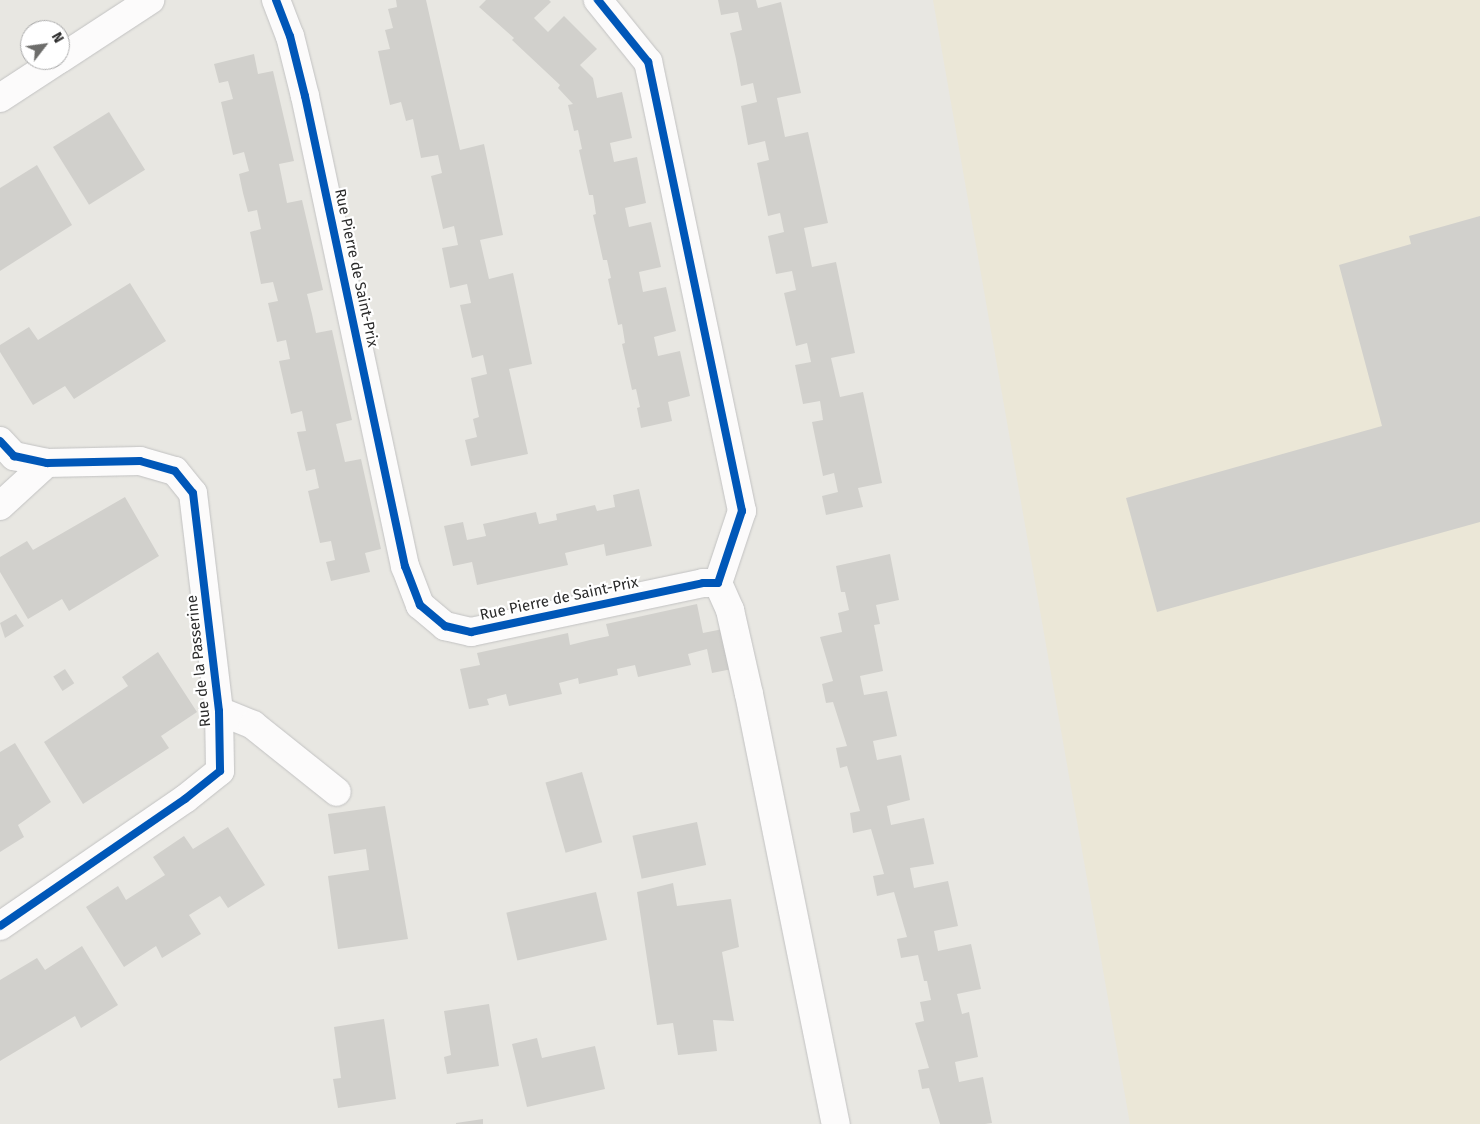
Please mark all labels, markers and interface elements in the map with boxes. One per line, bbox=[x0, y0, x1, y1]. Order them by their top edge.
north arrow bbox=[20, 20, 70, 70]
text: N bbox=[48, 29, 67, 46]
street label: Rue Pierre de Saint-Prix bbox=[330, 187, 382, 349]
street label: Rue Pierre de Saint-Prix bbox=[478, 573, 640, 625]
street label: Rue de la Passerine bbox=[183, 594, 215, 728]

